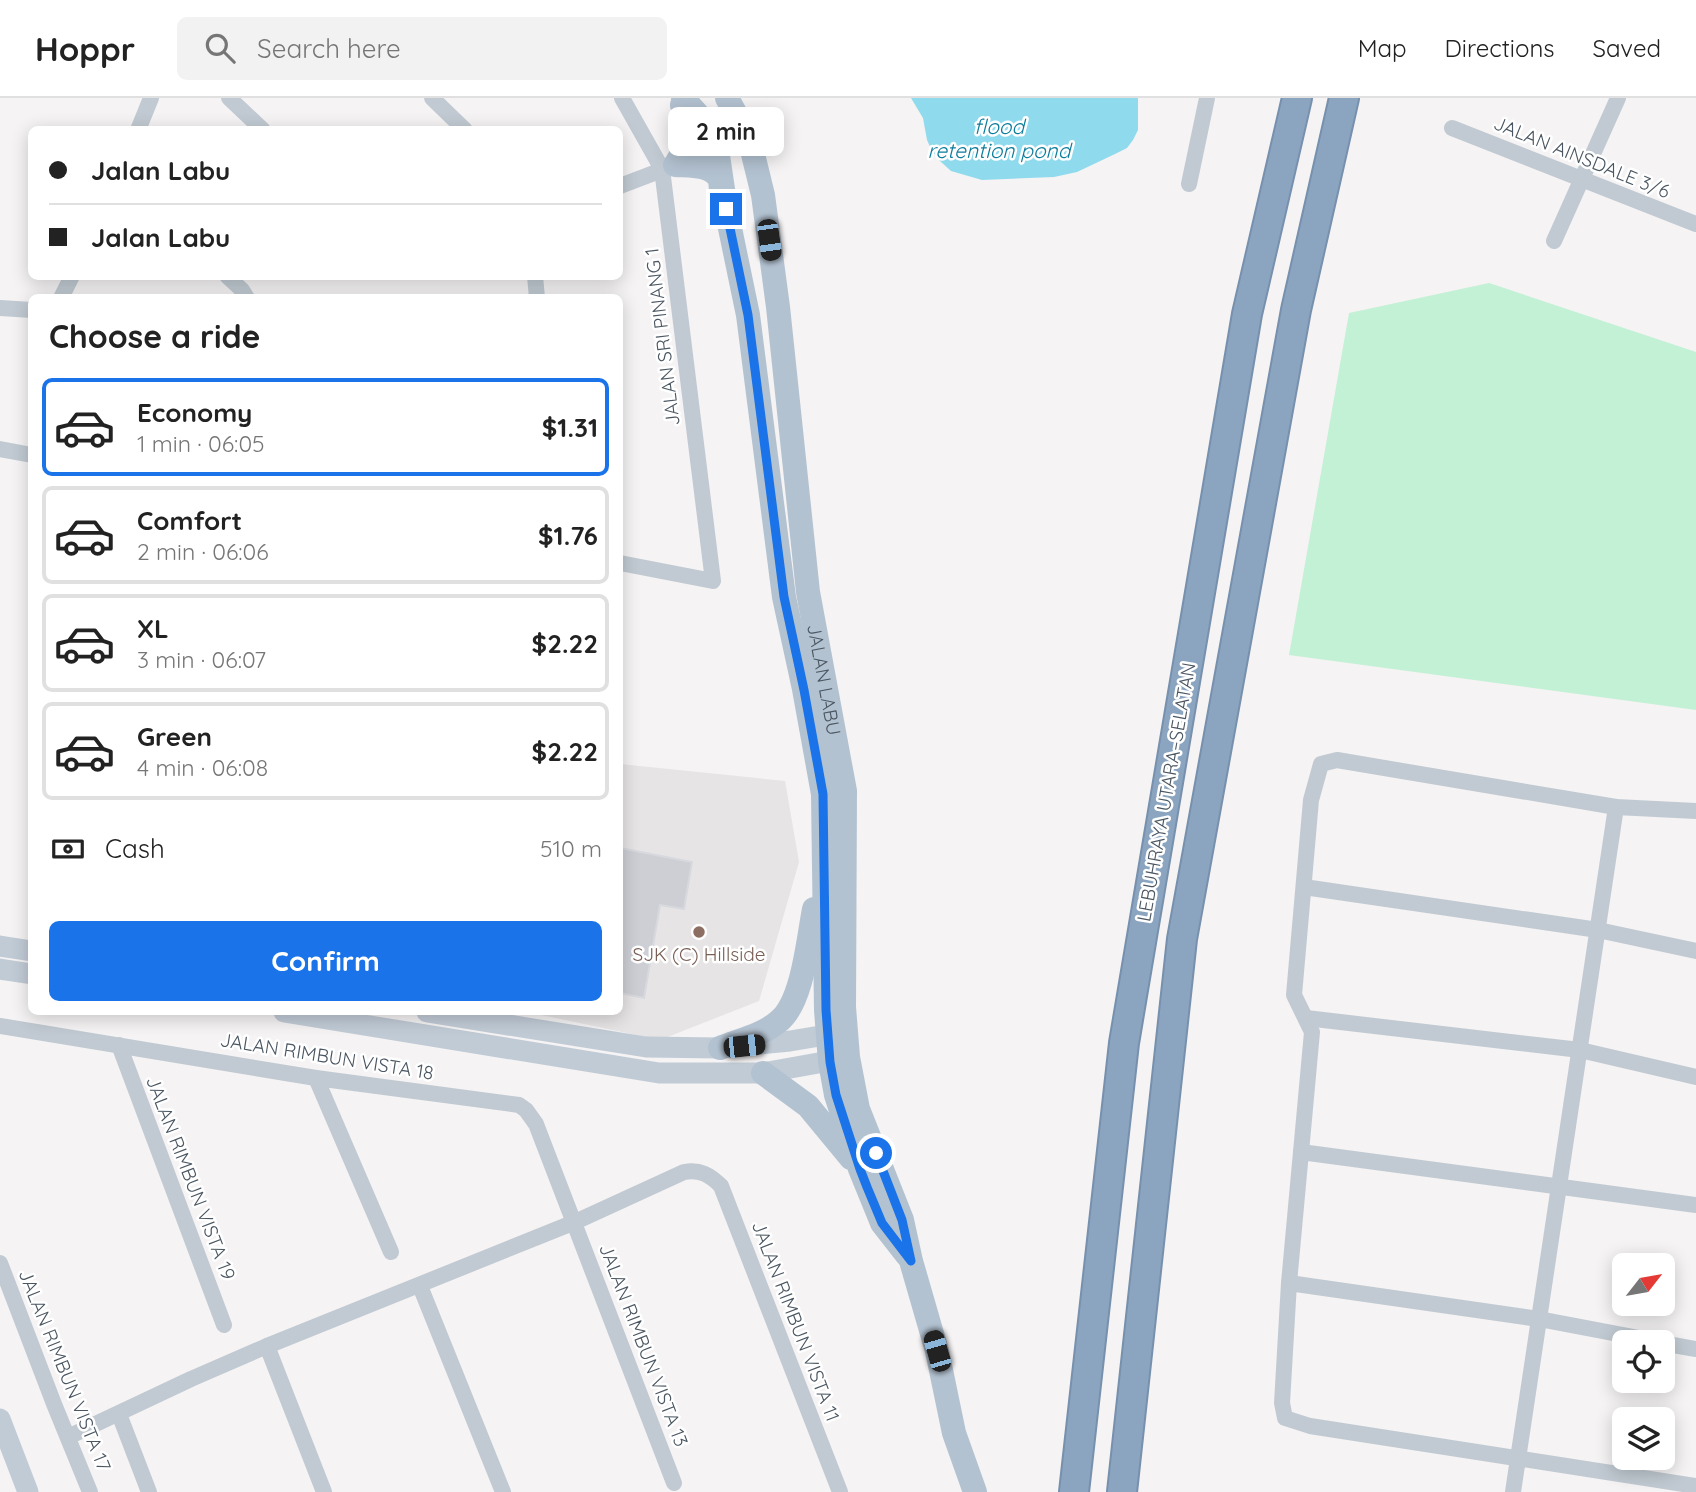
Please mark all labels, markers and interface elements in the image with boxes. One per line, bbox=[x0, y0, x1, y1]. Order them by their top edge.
search box bbox=[177, 17, 667, 80]
text: Hoppr bbox=[35, 28, 135, 69]
icon: search bbox=[201, 29, 239, 67]
text: Search here bbox=[257, 32, 401, 65]
text: Map bbox=[1358, 33, 1407, 63]
text: Directions bbox=[1445, 33, 1555, 63]
text: Saved bbox=[1593, 33, 1661, 63]
callout: 2 min bbox=[668, 108, 784, 156]
street label: JALAN AINSDALE 3/6 bbox=[1490, 111, 1674, 203]
water label: flood retention pond bbox=[928, 113, 1073, 163]
text: 2 min bbox=[696, 117, 756, 146]
text: Jalan Labu bbox=[91, 154, 230, 187]
route end bbox=[710, 193, 742, 225]
car bbox=[756, 218, 783, 262]
text: Jalan Labu bbox=[91, 221, 230, 254]
street label: JALAN SRI PINANG 1 bbox=[639, 247, 685, 427]
text: Choose a ride bbox=[49, 316, 261, 356]
icon: car bbox=[53, 396, 116, 459]
text: Economy bbox=[137, 396, 252, 429]
text: $1.31 bbox=[542, 411, 598, 444]
text: 1 min · 06:05 bbox=[137, 429, 265, 458]
icon: car bbox=[53, 504, 116, 567]
text: Comfort bbox=[137, 504, 242, 537]
text: $1.76 bbox=[538, 519, 598, 552]
text: 2 min · 06:06 bbox=[137, 537, 269, 566]
icon: car bbox=[53, 612, 116, 675]
text: XL bbox=[137, 612, 169, 645]
street label: JALAN LABU bbox=[802, 622, 846, 737]
text: $2.22 bbox=[532, 627, 598, 660]
text: 3 min · 06:07 bbox=[137, 645, 266, 674]
street label: LEBUHRAYA UTARA–SELATAN bbox=[1131, 661, 1201, 923]
icon: car bbox=[53, 720, 116, 783]
text: Green bbox=[137, 720, 212, 753]
text: $2.22 bbox=[532, 735, 598, 768]
text: 4 min · 06:08 bbox=[137, 753, 268, 782]
icon: cash bbox=[49, 830, 87, 868]
text: Cash bbox=[105, 832, 165, 865]
text: 510 m bbox=[540, 834, 602, 863]
button: Confirm bbox=[49, 921, 602, 1001]
marker: SJK (C) Hillside bbox=[691, 924, 707, 940]
place label: SJK (C) Hillside bbox=[632, 942, 766, 966]
street label: JALAN RIMBUN VISTA 18 bbox=[219, 1027, 435, 1085]
car bbox=[723, 1033, 766, 1059]
street label: JALAN RIMBUN VISTA 19 bbox=[141, 1073, 241, 1283]
route start bbox=[860, 1137, 892, 1169]
street label: JALAN RIMBUN VISTA 11 bbox=[747, 1217, 845, 1425]
street label: JALAN RIMBUN VISTA 13 bbox=[594, 1240, 694, 1450]
north arrow bbox=[1612, 1253, 1675, 1316]
map controls bbox=[1612, 1253, 1675, 1470]
street label: JALAN RIMBUN VISTA 17 bbox=[14, 1266, 117, 1475]
car bbox=[922, 1328, 953, 1374]
button: locate bbox=[1612, 1330, 1675, 1393]
button: layers bbox=[1612, 1407, 1675, 1470]

